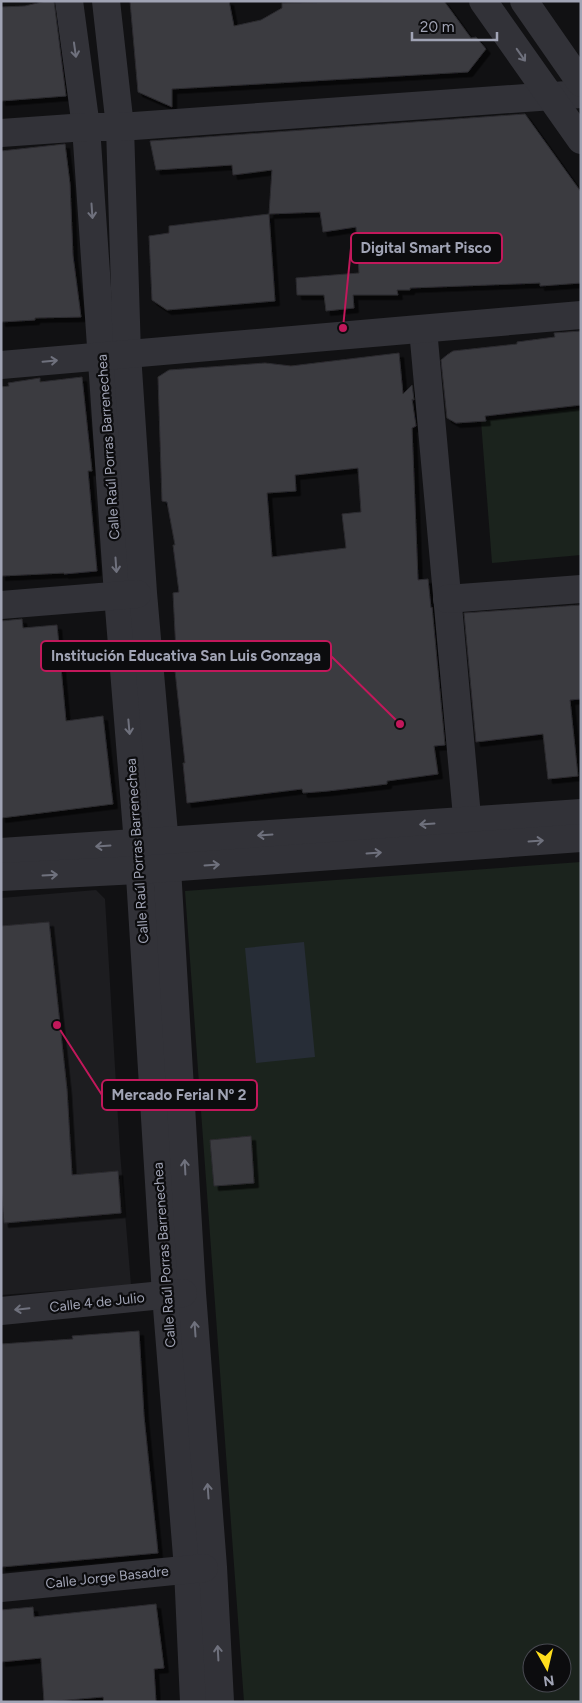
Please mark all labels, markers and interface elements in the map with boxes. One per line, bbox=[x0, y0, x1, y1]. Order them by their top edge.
scale bar bbox=[412, 10, 497, 42]
text: 20 m bbox=[420, 18, 454, 36]
one-way arrow bbox=[71, 41, 81, 57]
one-way arrow bbox=[516, 48, 527, 62]
one-way arrow bbox=[87, 203, 96, 219]
callout: Digital Smart Pisco bbox=[351, 233, 502, 263]
text: Digital Smart Pisco bbox=[361, 239, 492, 257]
street label: Calle Raúl Porras Barrenechea bbox=[94, 354, 123, 540]
one-way arrow bbox=[42, 356, 58, 366]
one-way arrow bbox=[111, 557, 121, 573]
callout: Institución Educativa San Luis Gonzaga bbox=[41, 641, 331, 671]
text: Institución Educativa San Luis Gonzaga bbox=[51, 647, 321, 665]
one-way arrow bbox=[124, 719, 133, 735]
street label: Calle Raúl Porras Barrenechea bbox=[123, 758, 152, 944]
one-way arrow bbox=[420, 819, 436, 828]
one-way arrow bbox=[258, 830, 274, 839]
one-way arrow bbox=[528, 836, 544, 846]
one-way arrow bbox=[95, 841, 111, 850]
one-way arrow bbox=[366, 848, 382, 857]
one-way arrow bbox=[204, 860, 220, 869]
one-way arrow bbox=[42, 870, 58, 879]
callout: Mercado Ferial Nº 2 bbox=[102, 1080, 257, 1110]
text: Mercado Ferial Nº 2 bbox=[112, 1086, 247, 1104]
one-way arrow bbox=[180, 1159, 189, 1175]
street label: Calle Raúl Porras Barrenechea bbox=[150, 1162, 179, 1348]
street label: Calle 4 de Julio bbox=[49, 1289, 145, 1316]
one-way arrow bbox=[14, 1305, 30, 1314]
one-way arrow bbox=[190, 1321, 200, 1337]
one-way arrow bbox=[203, 1483, 212, 1499]
street label: Calle Jorge Basadre bbox=[45, 1563, 170, 1592]
north arrow bbox=[522, 1643, 572, 1693]
one-way arrow bbox=[213, 1645, 222, 1661]
text: N bbox=[542, 1671, 555, 1690]

